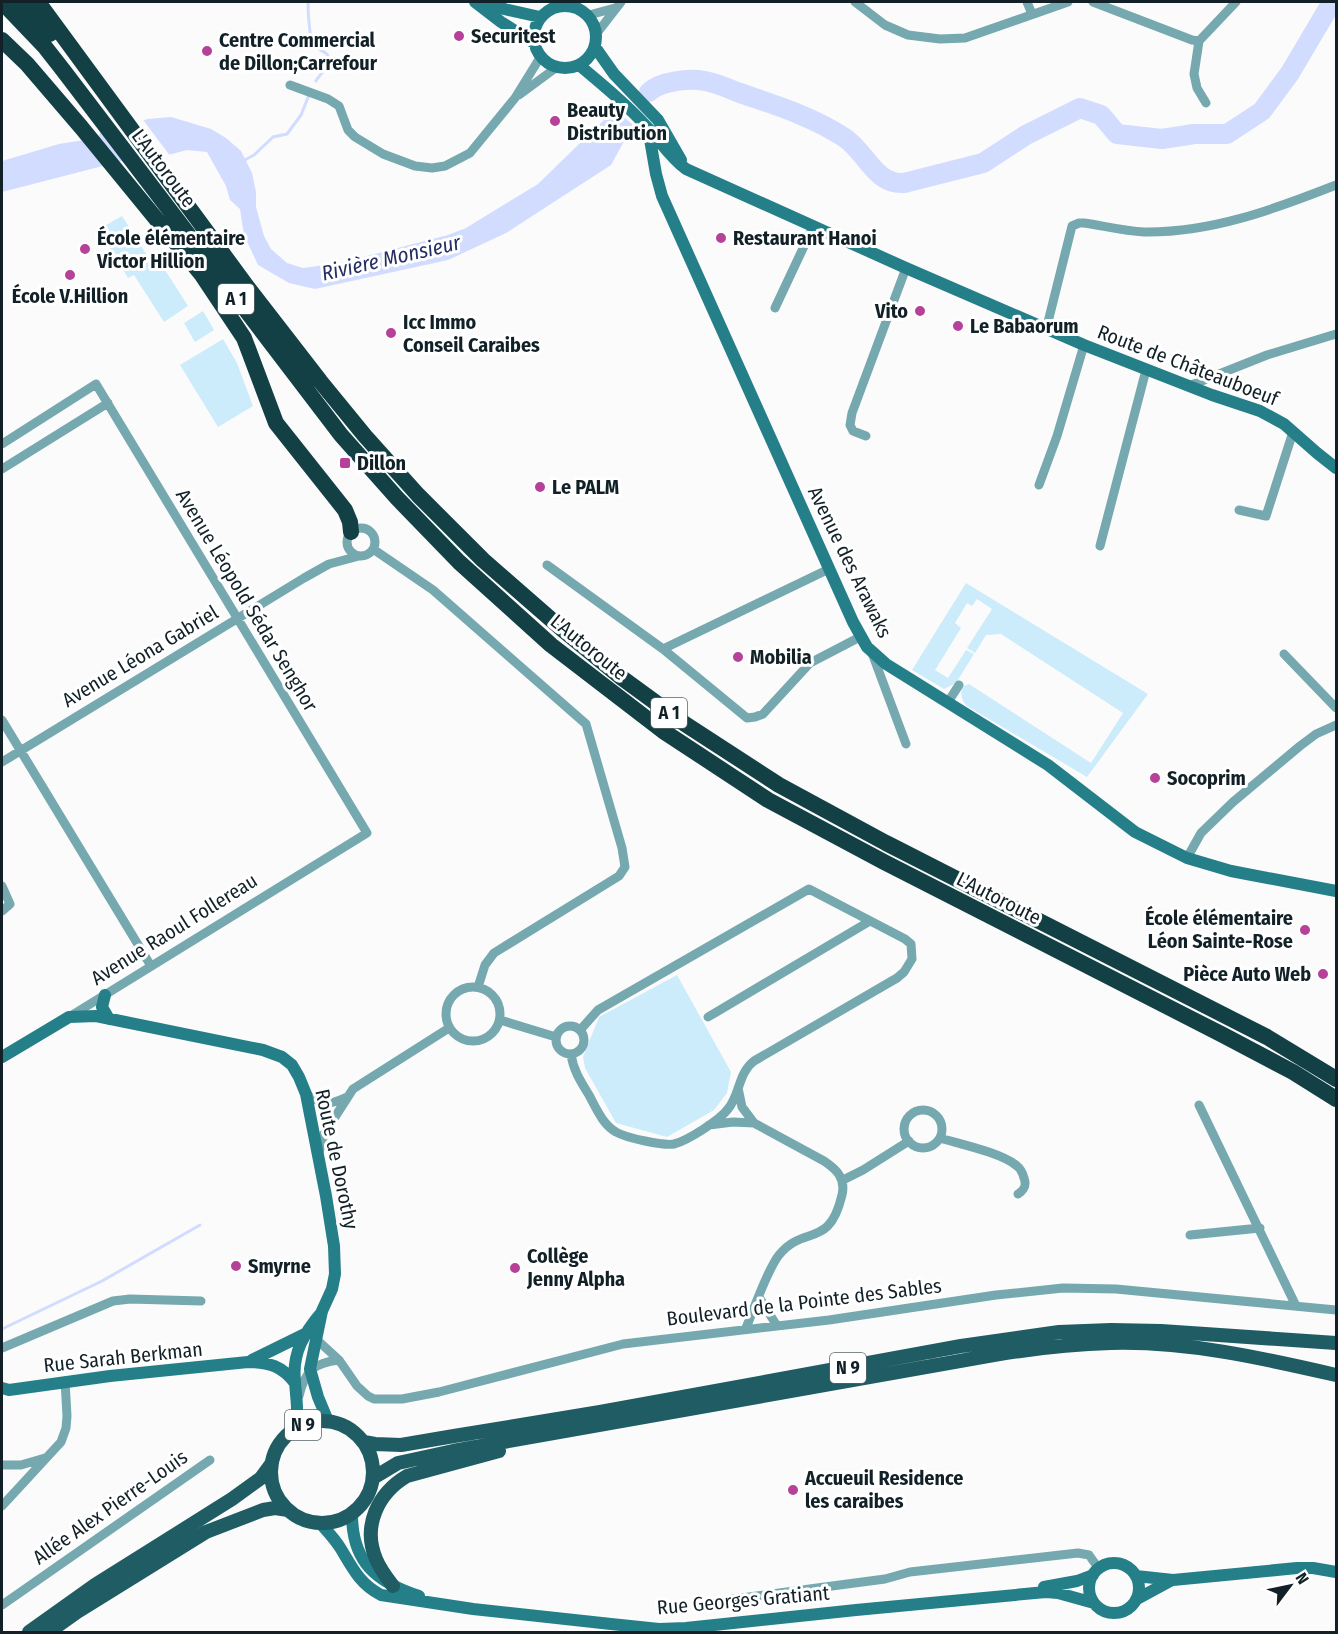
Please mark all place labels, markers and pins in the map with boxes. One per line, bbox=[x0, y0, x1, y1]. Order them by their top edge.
place label: Securitest bbox=[471, 24, 557, 48]
place label: Centre Commercial de Dillon;Carrefour bbox=[219, 28, 378, 75]
marker: Securitest bbox=[452, 29, 466, 43]
marker: Centre Commercial de Dillon;Carrefour bbox=[200, 44, 214, 58]
place label: Beauty Distribution bbox=[567, 98, 667, 145]
marker: Beauty Distribution bbox=[548, 114, 562, 128]
place label: École élémentaire Victor Hillion bbox=[96, 225, 245, 273]
place label: Restaurant Hanoi bbox=[733, 226, 877, 250]
marker: Restaurant Hanoi bbox=[714, 231, 728, 245]
marker: École élémentaire Victor Hillion bbox=[78, 242, 92, 256]
marker: École V.Hillion bbox=[63, 268, 77, 282]
place label: École V.Hillion bbox=[12, 283, 128, 308]
place label: Vito bbox=[874, 299, 908, 323]
marker: Vito bbox=[913, 304, 927, 318]
place label: Icc Immo Conseil Caraibes bbox=[403, 310, 540, 357]
place label: Le Babaorum bbox=[970, 314, 1079, 338]
marker: Le Babaorum bbox=[951, 319, 965, 333]
marker: Icc Immo Conseil Caraibes bbox=[384, 326, 398, 340]
place label: Dillon bbox=[357, 451, 406, 475]
marker: Dillon bbox=[338, 456, 352, 470]
place label: Le PALM bbox=[552, 475, 619, 499]
marker: Le PALM bbox=[533, 480, 547, 494]
place label: Mobilia bbox=[750, 645, 812, 669]
marker: Mobilia bbox=[731, 650, 745, 664]
place label: Socoprim bbox=[1167, 766, 1246, 790]
marker: Socoprim bbox=[1148, 771, 1162, 785]
place label: École élémentaire Léon Sainte-Rose bbox=[1145, 905, 1293, 953]
marker: École élémentaire Léon Sainte-Rose bbox=[1298, 923, 1312, 937]
place label: Pièce Auto Web bbox=[1183, 962, 1311, 986]
marker: Pièce Auto Web bbox=[1316, 967, 1330, 981]
place label: Collège Jenny Alpha bbox=[526, 1244, 625, 1291]
place label: Smyrne bbox=[248, 1254, 311, 1278]
marker: Smyrne bbox=[229, 1259, 243, 1273]
marker: Collège Jenny Alpha bbox=[508, 1261, 522, 1275]
place label: Accueuil Residence les caraibes bbox=[804, 1466, 963, 1513]
marker: Accueuil Residence les caraibes bbox=[786, 1483, 800, 1497]

